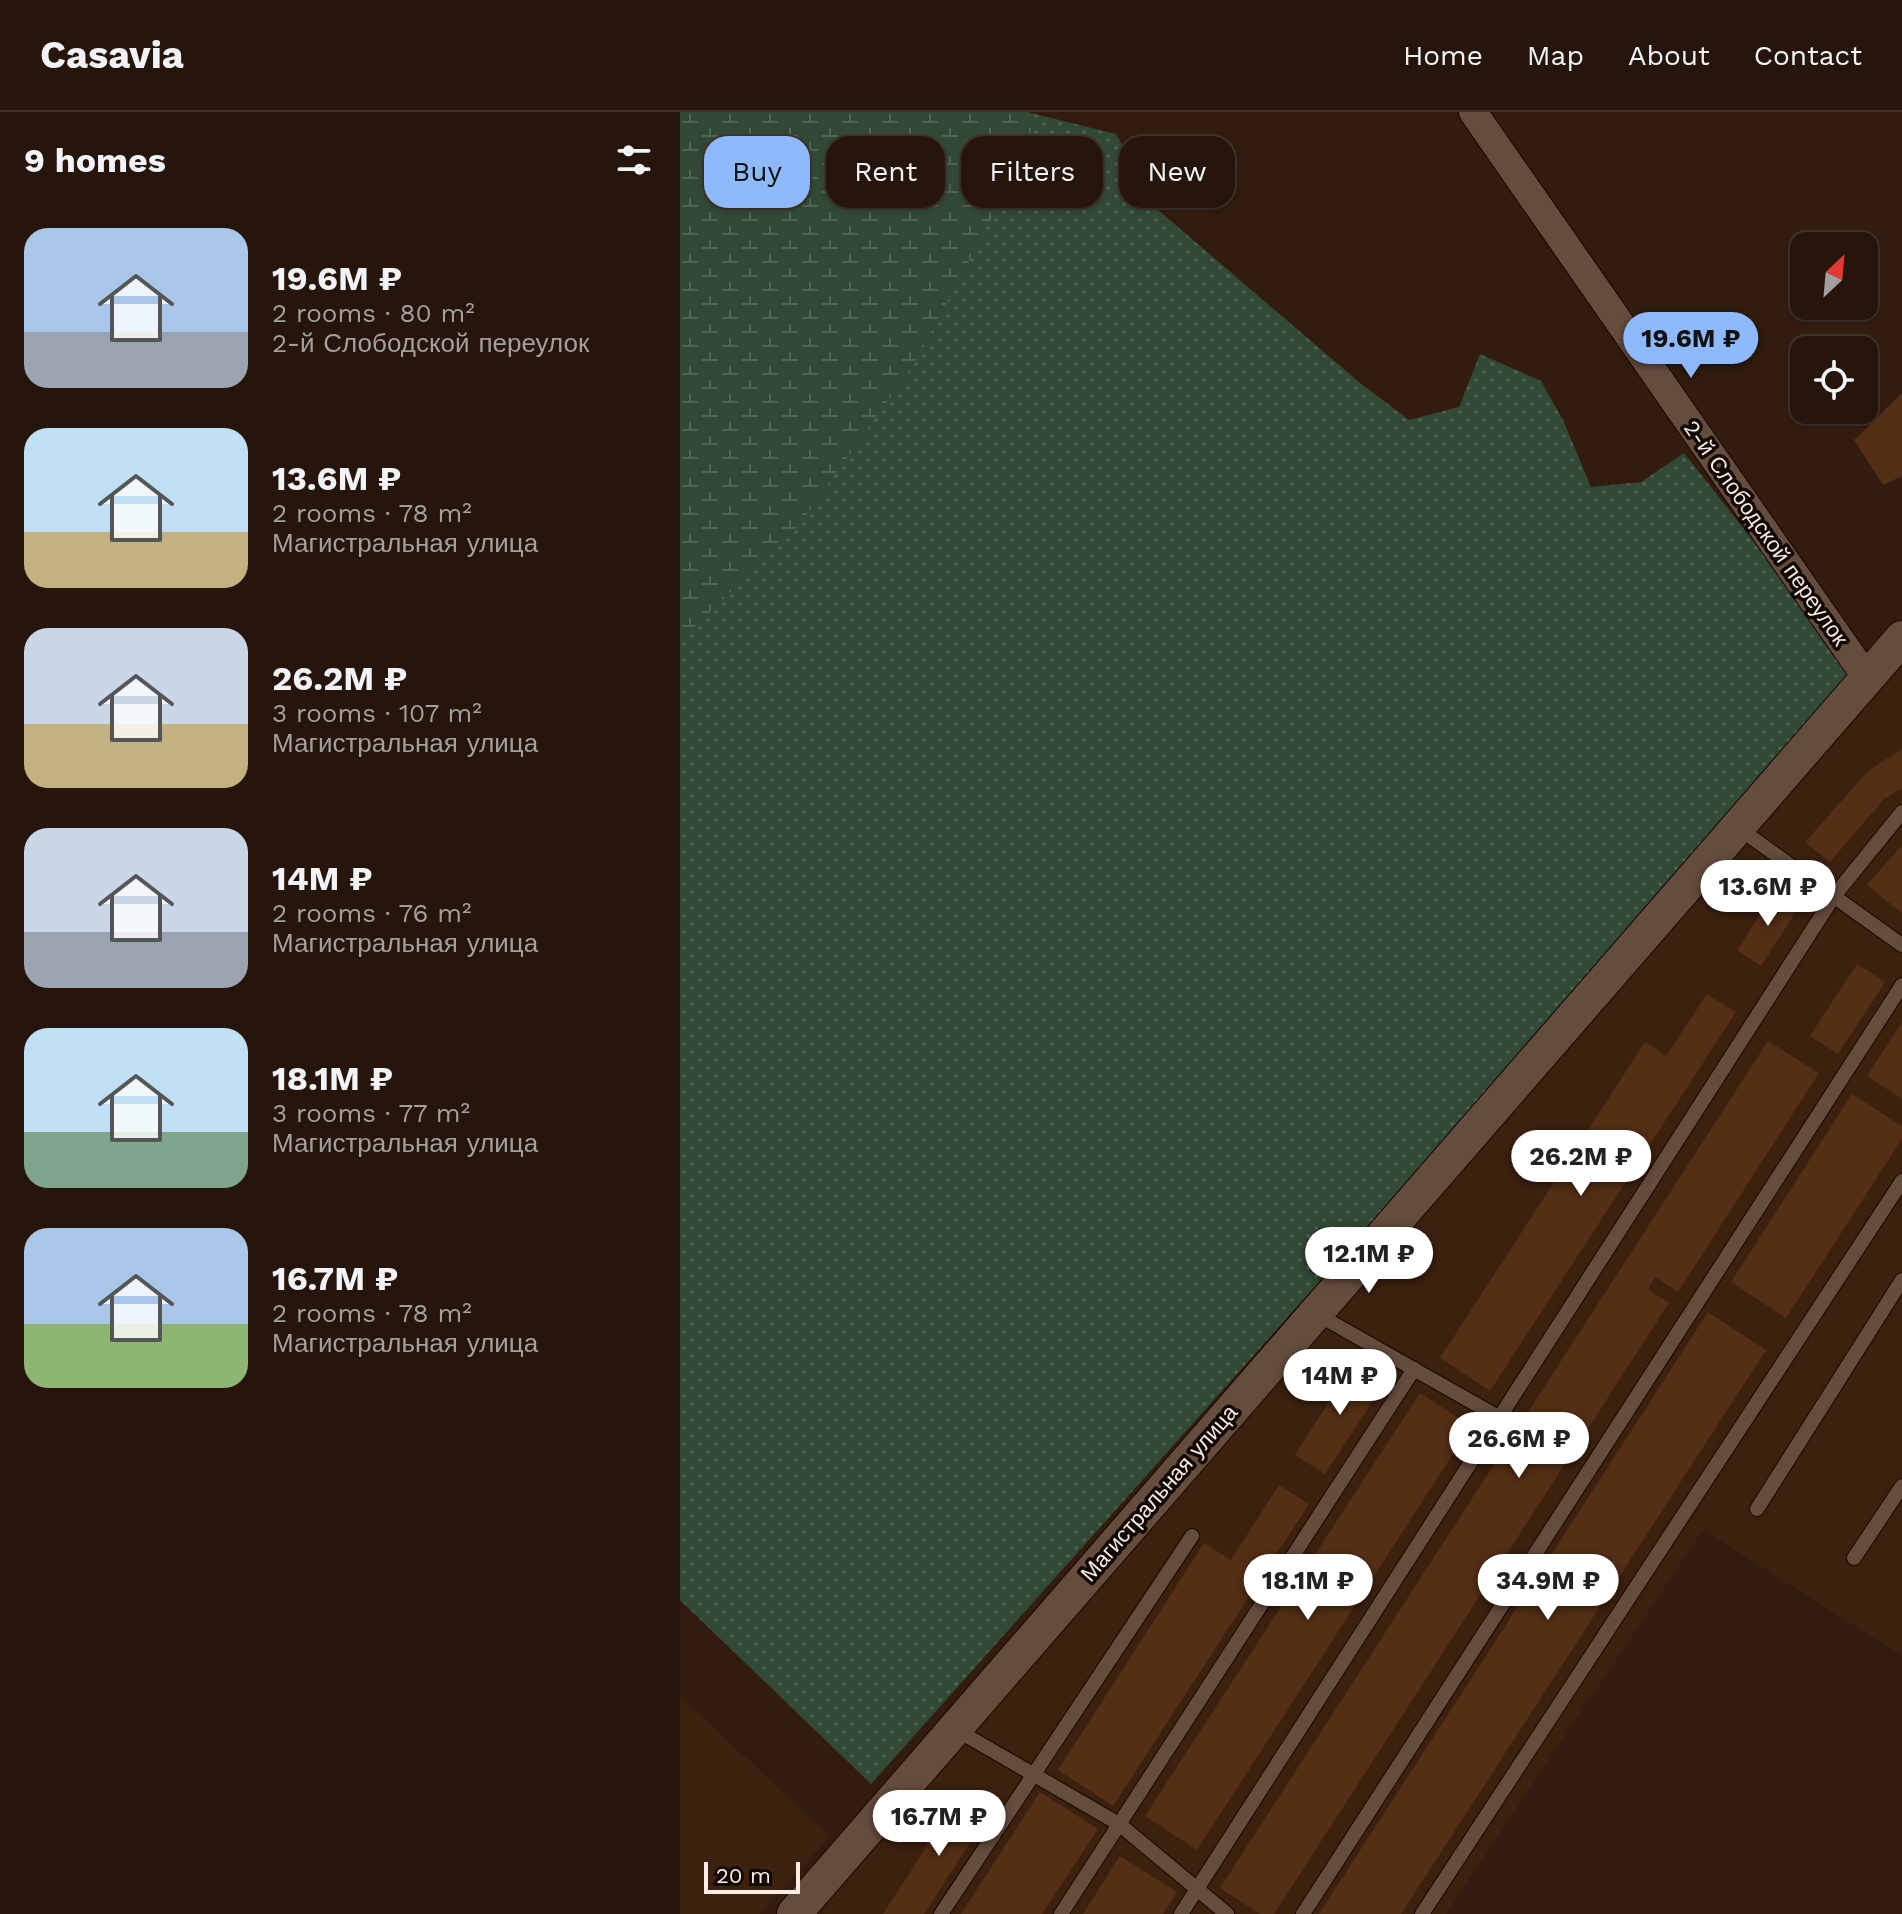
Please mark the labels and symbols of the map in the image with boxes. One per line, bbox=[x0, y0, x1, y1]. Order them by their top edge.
north arrow bbox=[1790, 232, 1878, 320]
pin: 19.6M ₽ bbox=[1617, 312, 1765, 380]
street label: 2-й Слободской переулок bbox=[1679, 416, 1853, 650]
pin: 13.6M ₽ bbox=[1694, 860, 1842, 928]
pin: 26.2M ₽ bbox=[1507, 1130, 1655, 1198]
pin: 12.1M ₽ bbox=[1295, 1227, 1443, 1295]
pin: 14M ₽ bbox=[1284, 1349, 1396, 1417]
street label: Магистральная улица bbox=[1076, 1399, 1243, 1586]
pin: 26.6M ₽ bbox=[1445, 1412, 1593, 1480]
pin: 18.1M ₽ bbox=[1234, 1554, 1382, 1622]
pin: 34.9M ₽ bbox=[1474, 1554, 1622, 1622]
pin: 16.7M ₽ bbox=[865, 1790, 1013, 1858]
scale bar bbox=[704, 1858, 800, 1894]

